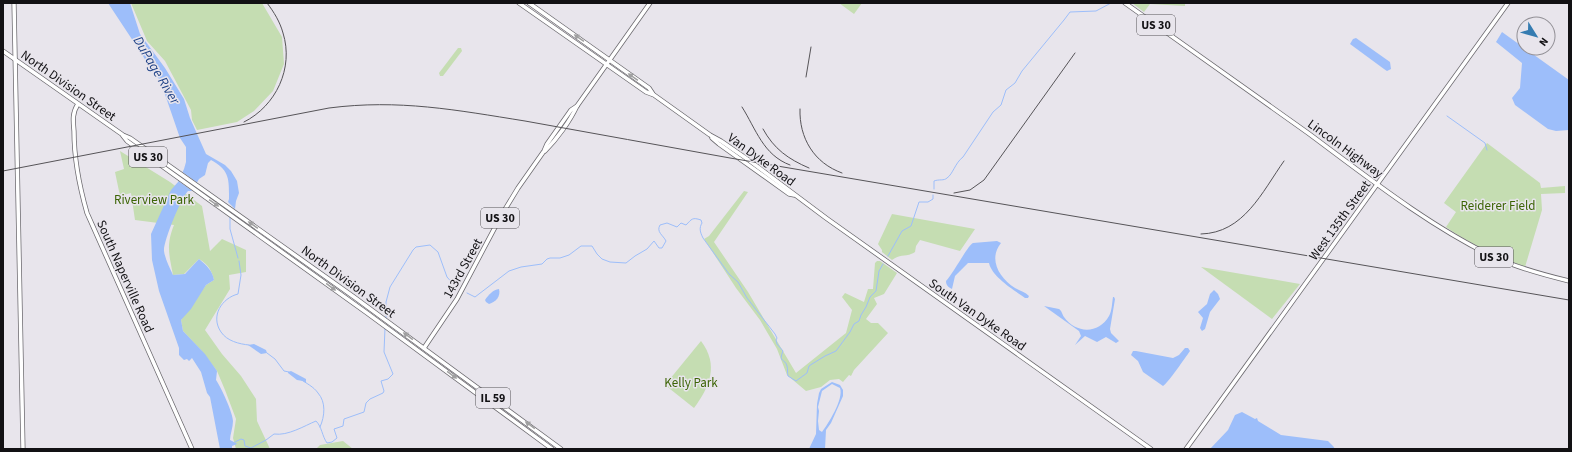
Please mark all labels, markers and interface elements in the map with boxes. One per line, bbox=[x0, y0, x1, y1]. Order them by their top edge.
road number: US 30 bbox=[1137, 15, 1175, 35]
north arrow bbox=[1516, 16, 1556, 56]
water label: DuPage River bbox=[128, 33, 185, 109]
one-way arrow bbox=[573, 34, 584, 42]
text: N bbox=[1535, 34, 1552, 49]
street label: North Division Street bbox=[17, 46, 120, 126]
one-way arrow bbox=[627, 73, 638, 81]
street label: Lincoln Highway bbox=[1304, 115, 1387, 182]
street label: Van Dyke Road bbox=[724, 129, 799, 191]
road number: US 30 bbox=[129, 147, 167, 167]
street label: West 135th Street bbox=[1305, 176, 1375, 264]
park label: Riverview Park bbox=[114, 191, 195, 209]
park label: Reiderer Field bbox=[1460, 197, 1536, 215]
one-way arrow bbox=[209, 199, 219, 207]
road number: US 30 bbox=[481, 208, 519, 228]
street label: South Naperville Road bbox=[92, 217, 158, 336]
one-way arrow bbox=[248, 221, 259, 229]
street label: 143rd Street bbox=[439, 235, 487, 302]
street label: North Division Street bbox=[298, 241, 400, 322]
road number: US 30 bbox=[1475, 247, 1513, 267]
street label: South Van Dyke Road bbox=[925, 274, 1030, 355]
one-way arrow bbox=[326, 283, 336, 291]
one-way arrow bbox=[402, 332, 413, 340]
one-way arrow bbox=[447, 371, 458, 379]
park label: Kelly Park bbox=[664, 374, 718, 392]
road number: IL 59 bbox=[476, 388, 510, 408]
one-way arrow bbox=[525, 421, 535, 429]

